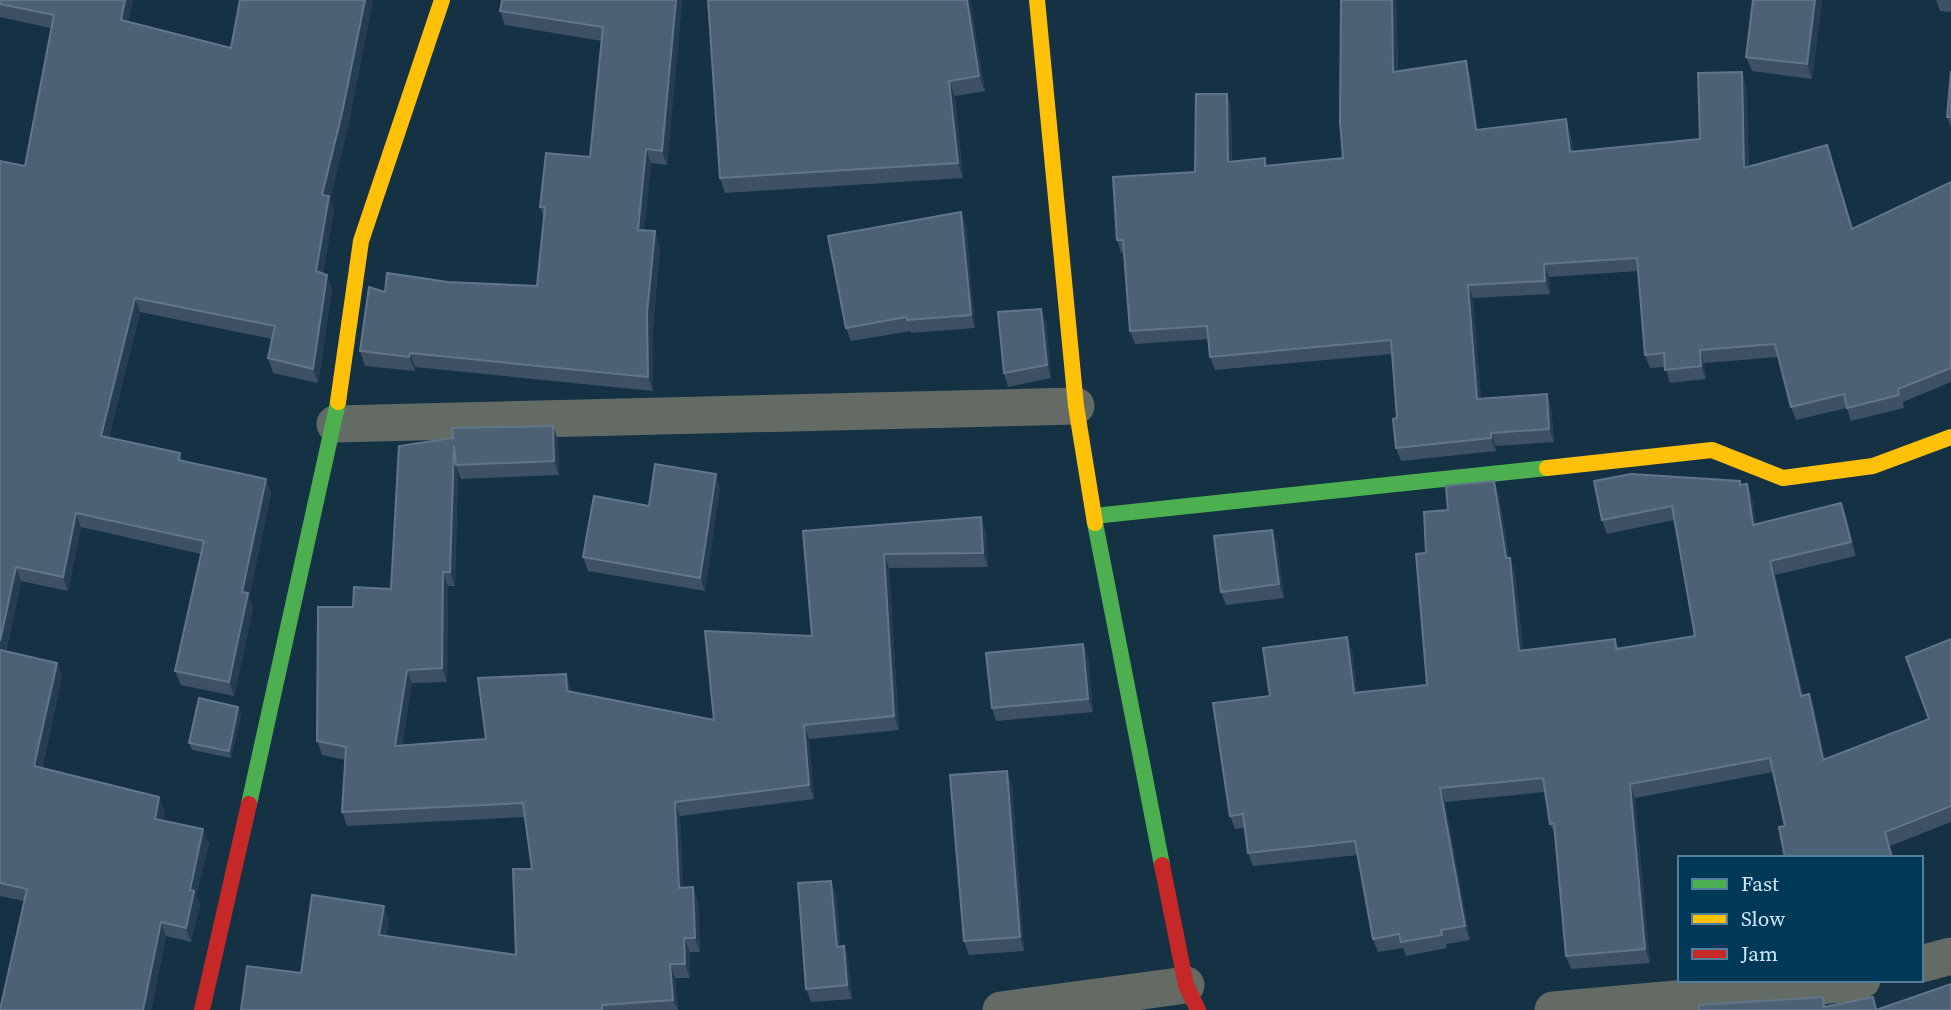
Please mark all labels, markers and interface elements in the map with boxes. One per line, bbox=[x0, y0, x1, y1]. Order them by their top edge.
legend bbox=[1678, 856, 1923, 982]
text: Fast bbox=[1741, 869, 1779, 898]
text: Slow bbox=[1741, 904, 1785, 933]
text: Jam bbox=[1740, 939, 1778, 968]

